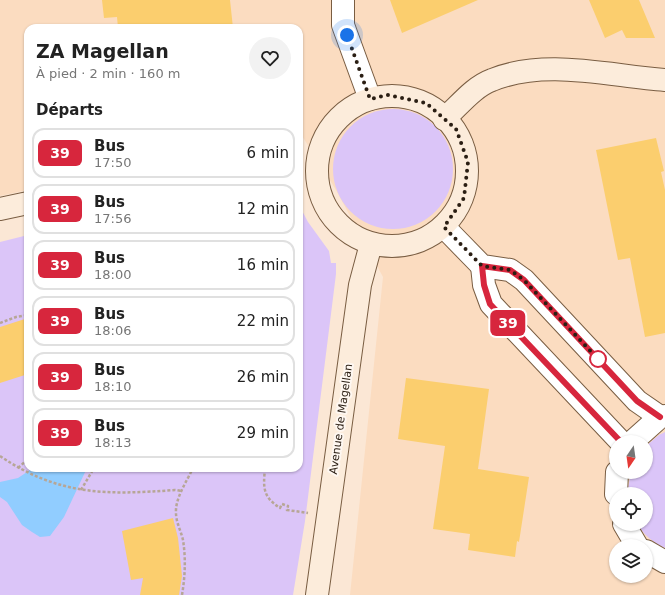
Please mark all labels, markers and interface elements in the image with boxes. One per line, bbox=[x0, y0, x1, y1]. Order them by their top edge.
your location bbox=[337, 25, 357, 45]
button: heart bbox=[249, 37, 291, 79]
text: ZA Magellan bbox=[36, 40, 169, 62]
text: À pied · 2 min · 160 m bbox=[36, 66, 180, 81]
text: Départs bbox=[36, 101, 103, 119]
text: Bus bbox=[94, 137, 125, 155]
text: 6 min bbox=[246, 144, 289, 162]
text: 39 bbox=[50, 145, 70, 161]
text: 17:50 bbox=[94, 155, 131, 170]
text: Bus bbox=[94, 193, 125, 211]
text: 12 min bbox=[237, 200, 289, 218]
text: 39 bbox=[50, 201, 70, 217]
text: 17:56 bbox=[94, 211, 131, 226]
text: Bus bbox=[94, 249, 125, 267]
text: 16 min bbox=[237, 256, 289, 274]
text: 39 bbox=[50, 257, 70, 273]
text: 18:00 bbox=[94, 267, 131, 282]
text: Bus bbox=[94, 305, 125, 323]
line badge: 39 bbox=[490, 310, 526, 336]
text: 22 min bbox=[237, 312, 289, 330]
text: 39 bbox=[50, 313, 70, 329]
text: 39 bbox=[498, 315, 518, 331]
text: 18:06 bbox=[94, 323, 131, 338]
unlabelled marker bbox=[589, 350, 607, 368]
text: Bus bbox=[94, 361, 125, 379]
street label: Avenue de Magellan bbox=[327, 363, 355, 475]
text: 26 min bbox=[237, 368, 289, 386]
text: 39 bbox=[50, 369, 70, 385]
text: 18:10 bbox=[94, 379, 131, 394]
text: Bus bbox=[94, 417, 125, 435]
text: 29 min bbox=[237, 424, 289, 442]
text: 39 bbox=[50, 425, 70, 441]
text: 18:13 bbox=[94, 435, 131, 450]
north arrow bbox=[609, 435, 653, 479]
map controls bbox=[609, 435, 653, 583]
button: locate bbox=[609, 487, 653, 531]
button: layers bbox=[609, 539, 653, 583]

